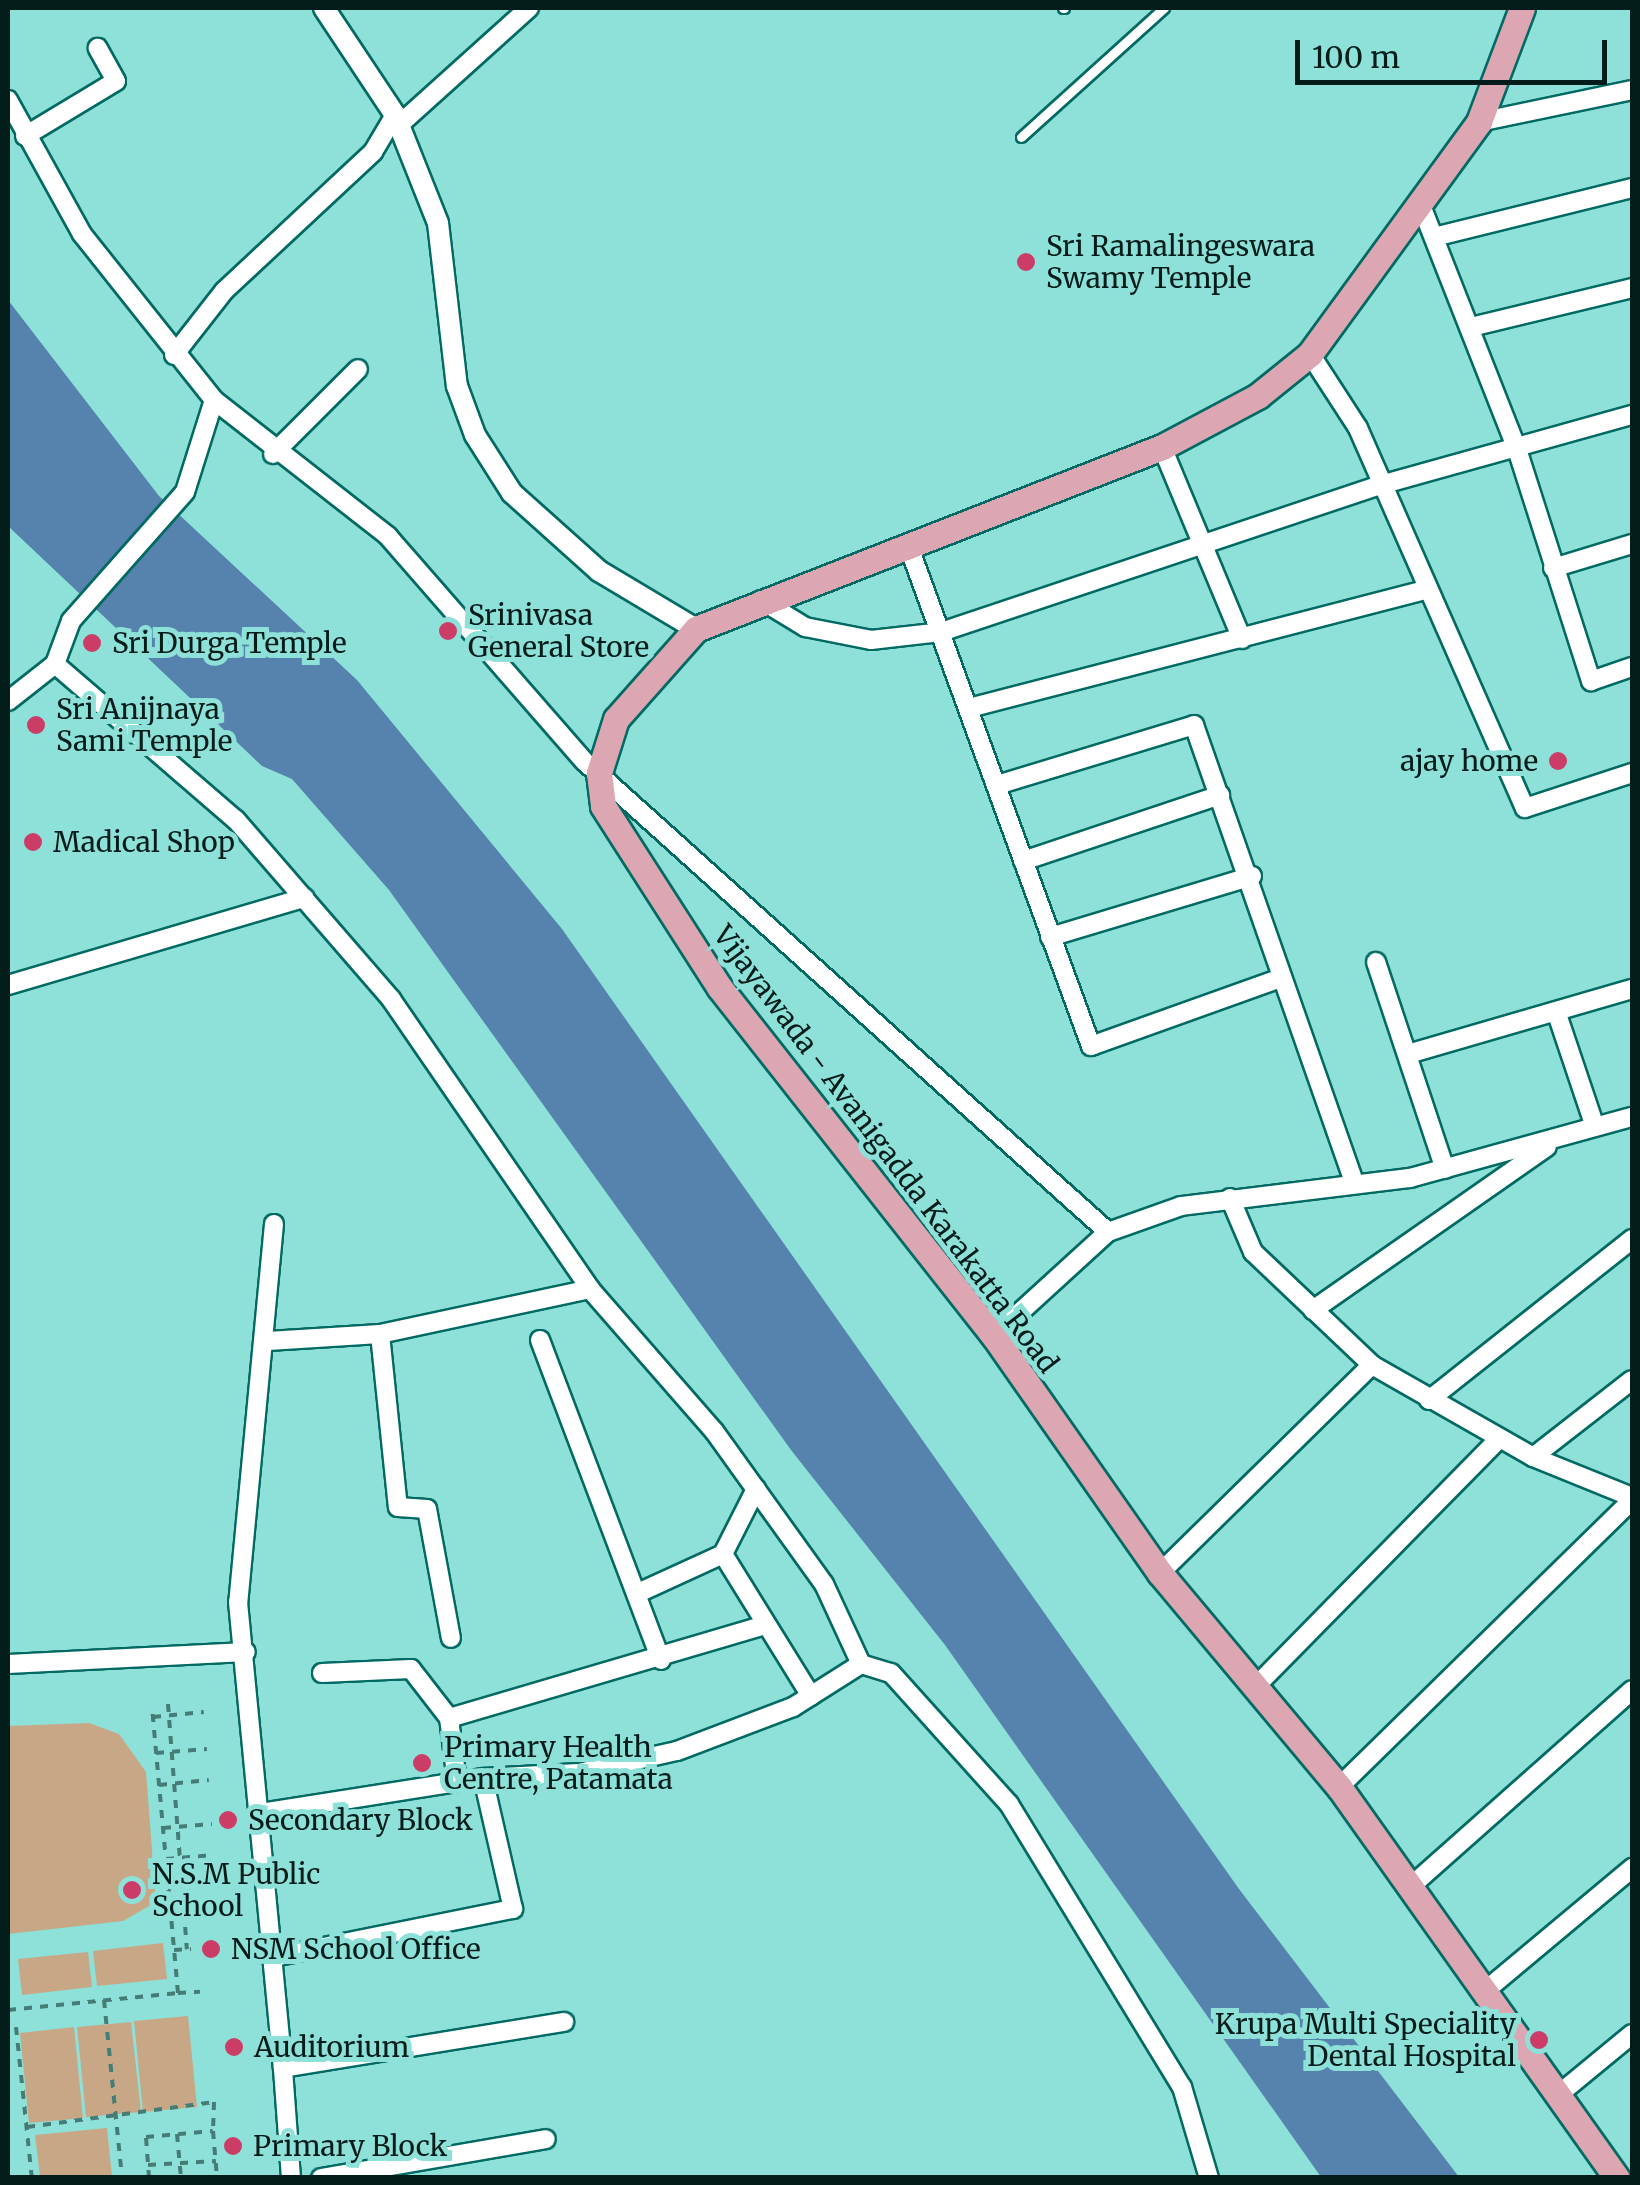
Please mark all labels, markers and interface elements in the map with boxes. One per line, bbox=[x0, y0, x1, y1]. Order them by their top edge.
scale bar bbox=[1300, 20, 1612, 82]
text: 100 m bbox=[1312, 38, 1400, 76]
place label: Sri Ramalingeswara Swamy Temple bbox=[1046, 229, 1315, 295]
marker: Sri Ramalingeswara Swamy Temple bbox=[1015, 251, 1037, 273]
place label: Srinivasa General Store bbox=[468, 598, 649, 664]
marker: Srinivasa General Store bbox=[437, 620, 459, 642]
place label: Sri Durga Temple bbox=[112, 626, 347, 660]
marker: Sri Durga Temple bbox=[81, 632, 103, 654]
place label: Sri Anijnaya Sami Temple bbox=[56, 692, 232, 758]
marker: Sri Anijnaya Sami Temple bbox=[25, 714, 47, 736]
place label: ajay home bbox=[1400, 744, 1538, 778]
marker: ajay home bbox=[1547, 750, 1569, 772]
place label: Madical Shop bbox=[53, 825, 235, 859]
marker: Madical Shop bbox=[22, 831, 44, 853]
street label: Vijayawada - Avanigadda Karakatta Road bbox=[707, 919, 1065, 1379]
place label: Primary Health Centre, Patamata bbox=[444, 1730, 673, 1796]
marker: Primary Health Centre, Patamata bbox=[409, 1750, 435, 1776]
place label: Secondary Block bbox=[248, 1803, 473, 1837]
marker: Secondary Block bbox=[217, 1809, 239, 1831]
place label: N.S.M Public School bbox=[152, 1857, 321, 1923]
marker: N.S.M Public School bbox=[121, 1879, 143, 1901]
place label: NSM School Office bbox=[231, 1932, 480, 1966]
marker: NSM School Office bbox=[200, 1938, 222, 1960]
place label: Krupa Multi Speciality Dental Hospital bbox=[1215, 2007, 1516, 2073]
marker: Krupa Multi Speciality Dental Hospital bbox=[1526, 2027, 1552, 2053]
place label: Auditorium bbox=[254, 2030, 409, 2064]
marker: Auditorium bbox=[223, 2036, 245, 2058]
place label: Primary Block bbox=[253, 2129, 447, 2163]
marker: Primary Block bbox=[222, 2135, 244, 2157]

